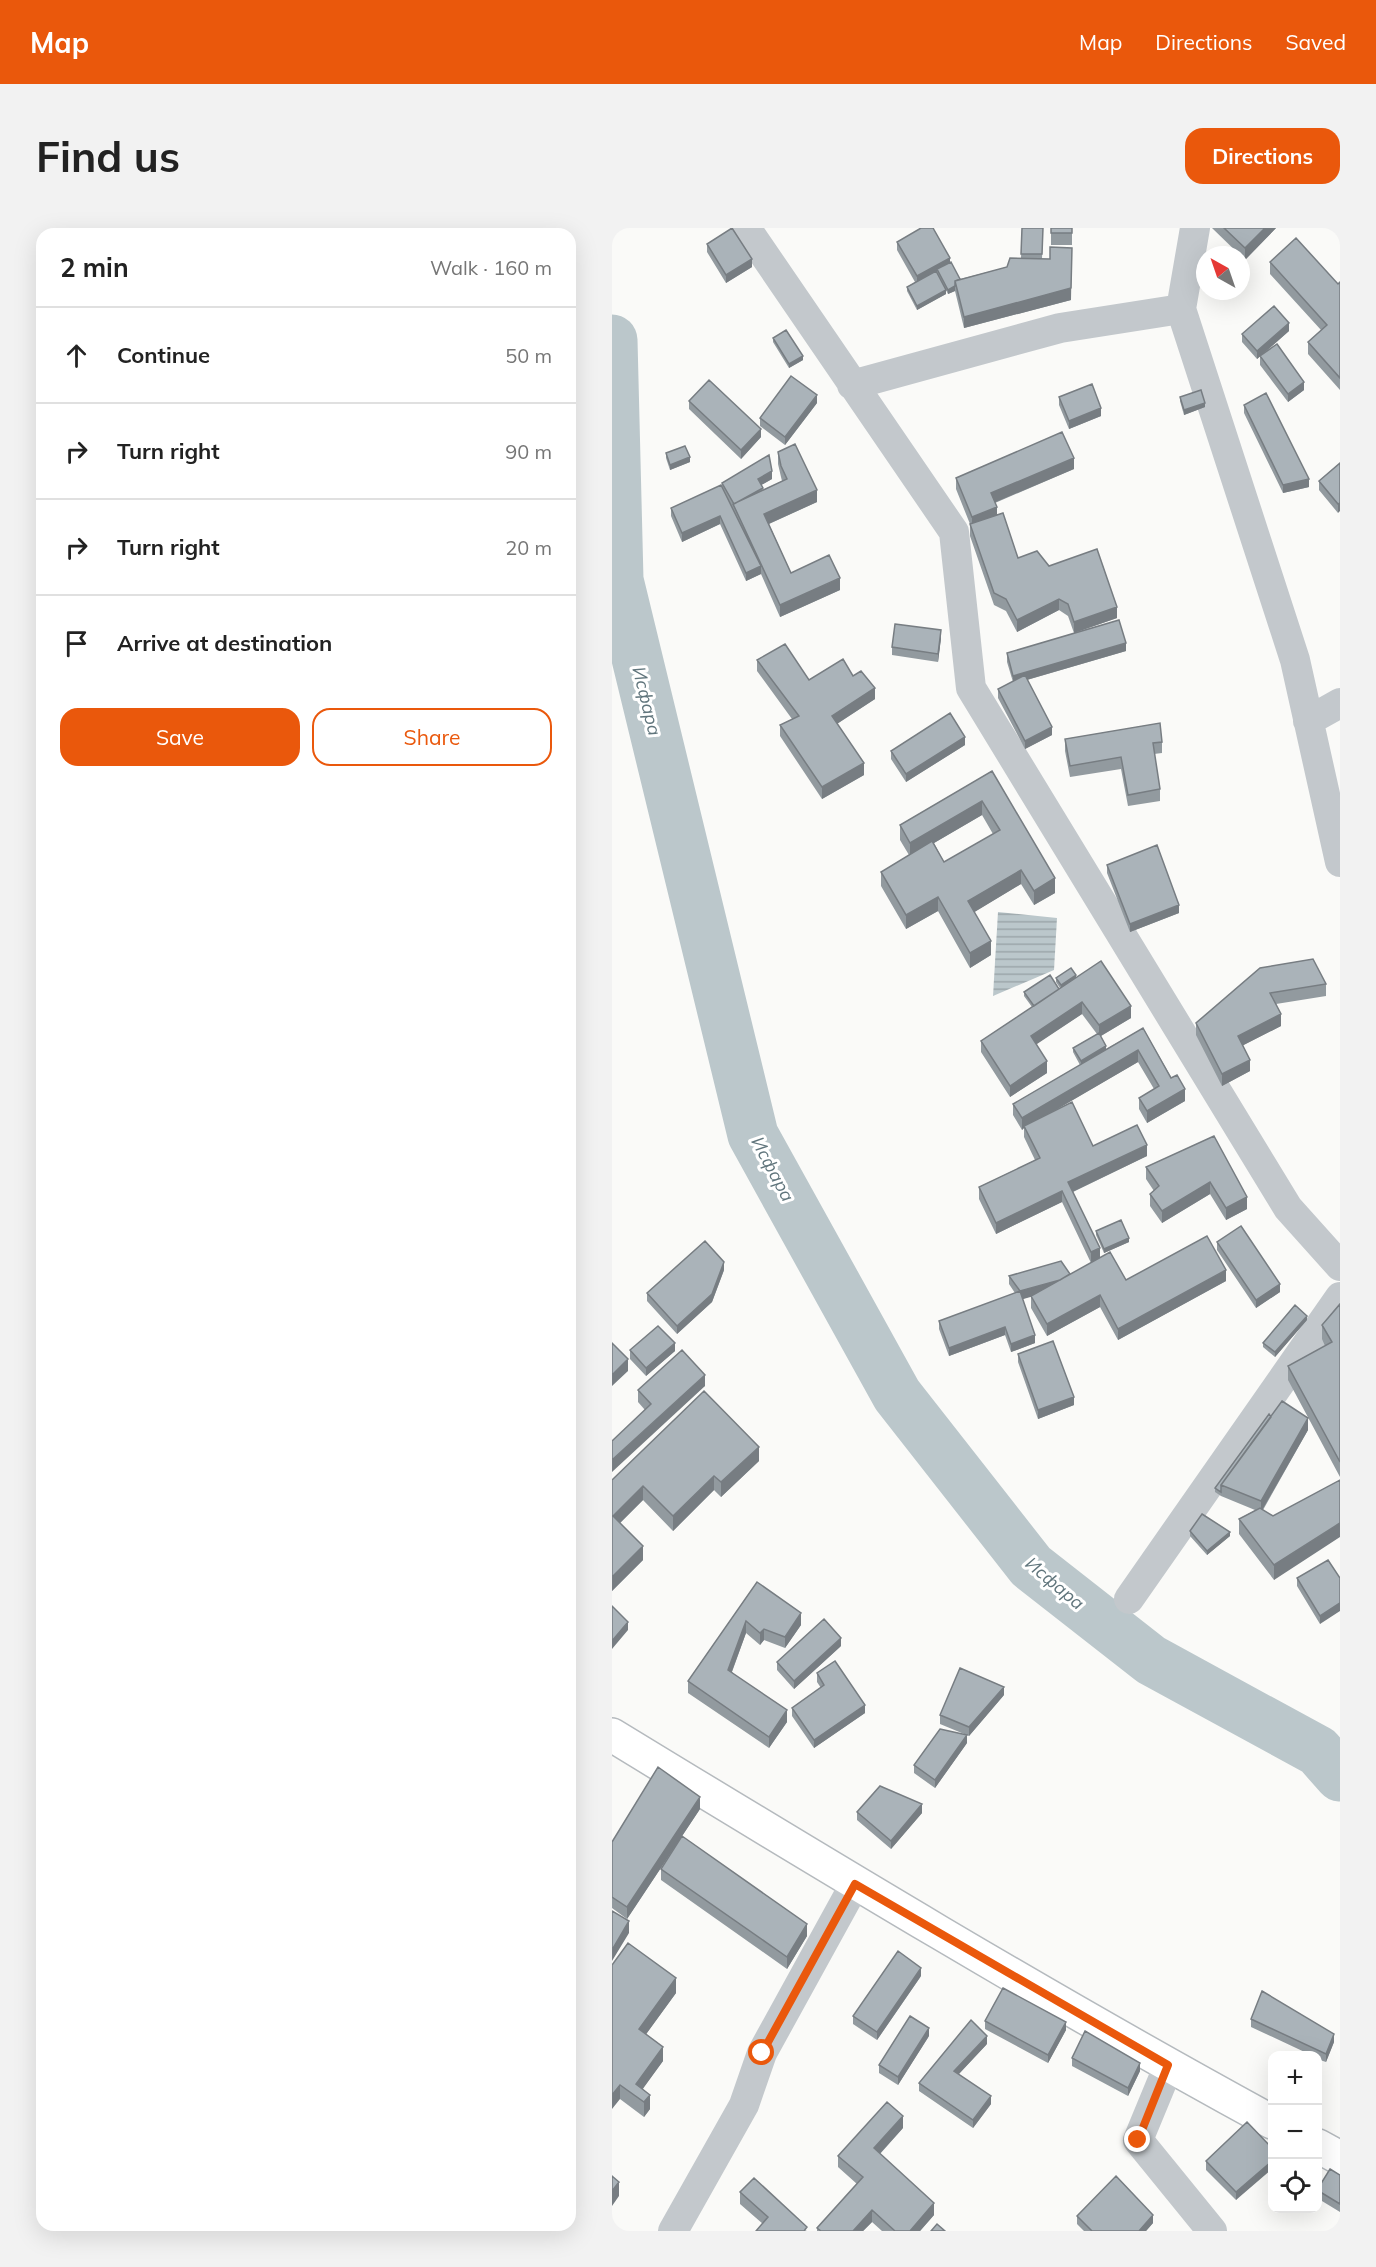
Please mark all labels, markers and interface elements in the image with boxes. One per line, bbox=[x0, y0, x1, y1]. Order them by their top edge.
text: Map bbox=[30, 25, 89, 60]
text: Map bbox=[1079, 29, 1122, 55]
text: Directions bbox=[1155, 29, 1252, 55]
text: Saved bbox=[1285, 29, 1346, 55]
button: Directions bbox=[1185, 128, 1340, 184]
text: Find us bbox=[36, 130, 180, 183]
north arrow bbox=[1196, 246, 1250, 300]
text: 2 min bbox=[60, 251, 129, 284]
text: Walk · 160 m bbox=[430, 255, 552, 280]
icon: ahead bbox=[60, 339, 93, 372]
text: Continue bbox=[117, 341, 210, 369]
text: 50 m bbox=[505, 343, 552, 368]
icon: right bbox=[60, 435, 93, 468]
text: Turn right bbox=[117, 437, 220, 465]
text: 90 m bbox=[505, 439, 552, 464]
icon: right bbox=[60, 531, 93, 564]
text: Turn right bbox=[117, 533, 220, 561]
text: 20 m bbox=[505, 535, 552, 560]
icon: arrive bbox=[60, 627, 93, 660]
text: Arrive at destination bbox=[117, 629, 332, 657]
water label: Исфара bbox=[627, 664, 667, 738]
button: Save bbox=[60, 708, 300, 766]
button: Share bbox=[312, 708, 552, 766]
water label: Исфара bbox=[746, 1133, 800, 1205]
water label: Исфара bbox=[1021, 1552, 1089, 1614]
route start bbox=[748, 2039, 774, 2065]
map controls bbox=[1268, 2051, 1322, 2213]
button: + bbox=[1268, 2051, 1322, 2105]
button: − bbox=[1268, 2105, 1322, 2159]
route end bbox=[1124, 2126, 1150, 2152]
button: locate bbox=[1268, 2159, 1322, 2213]

